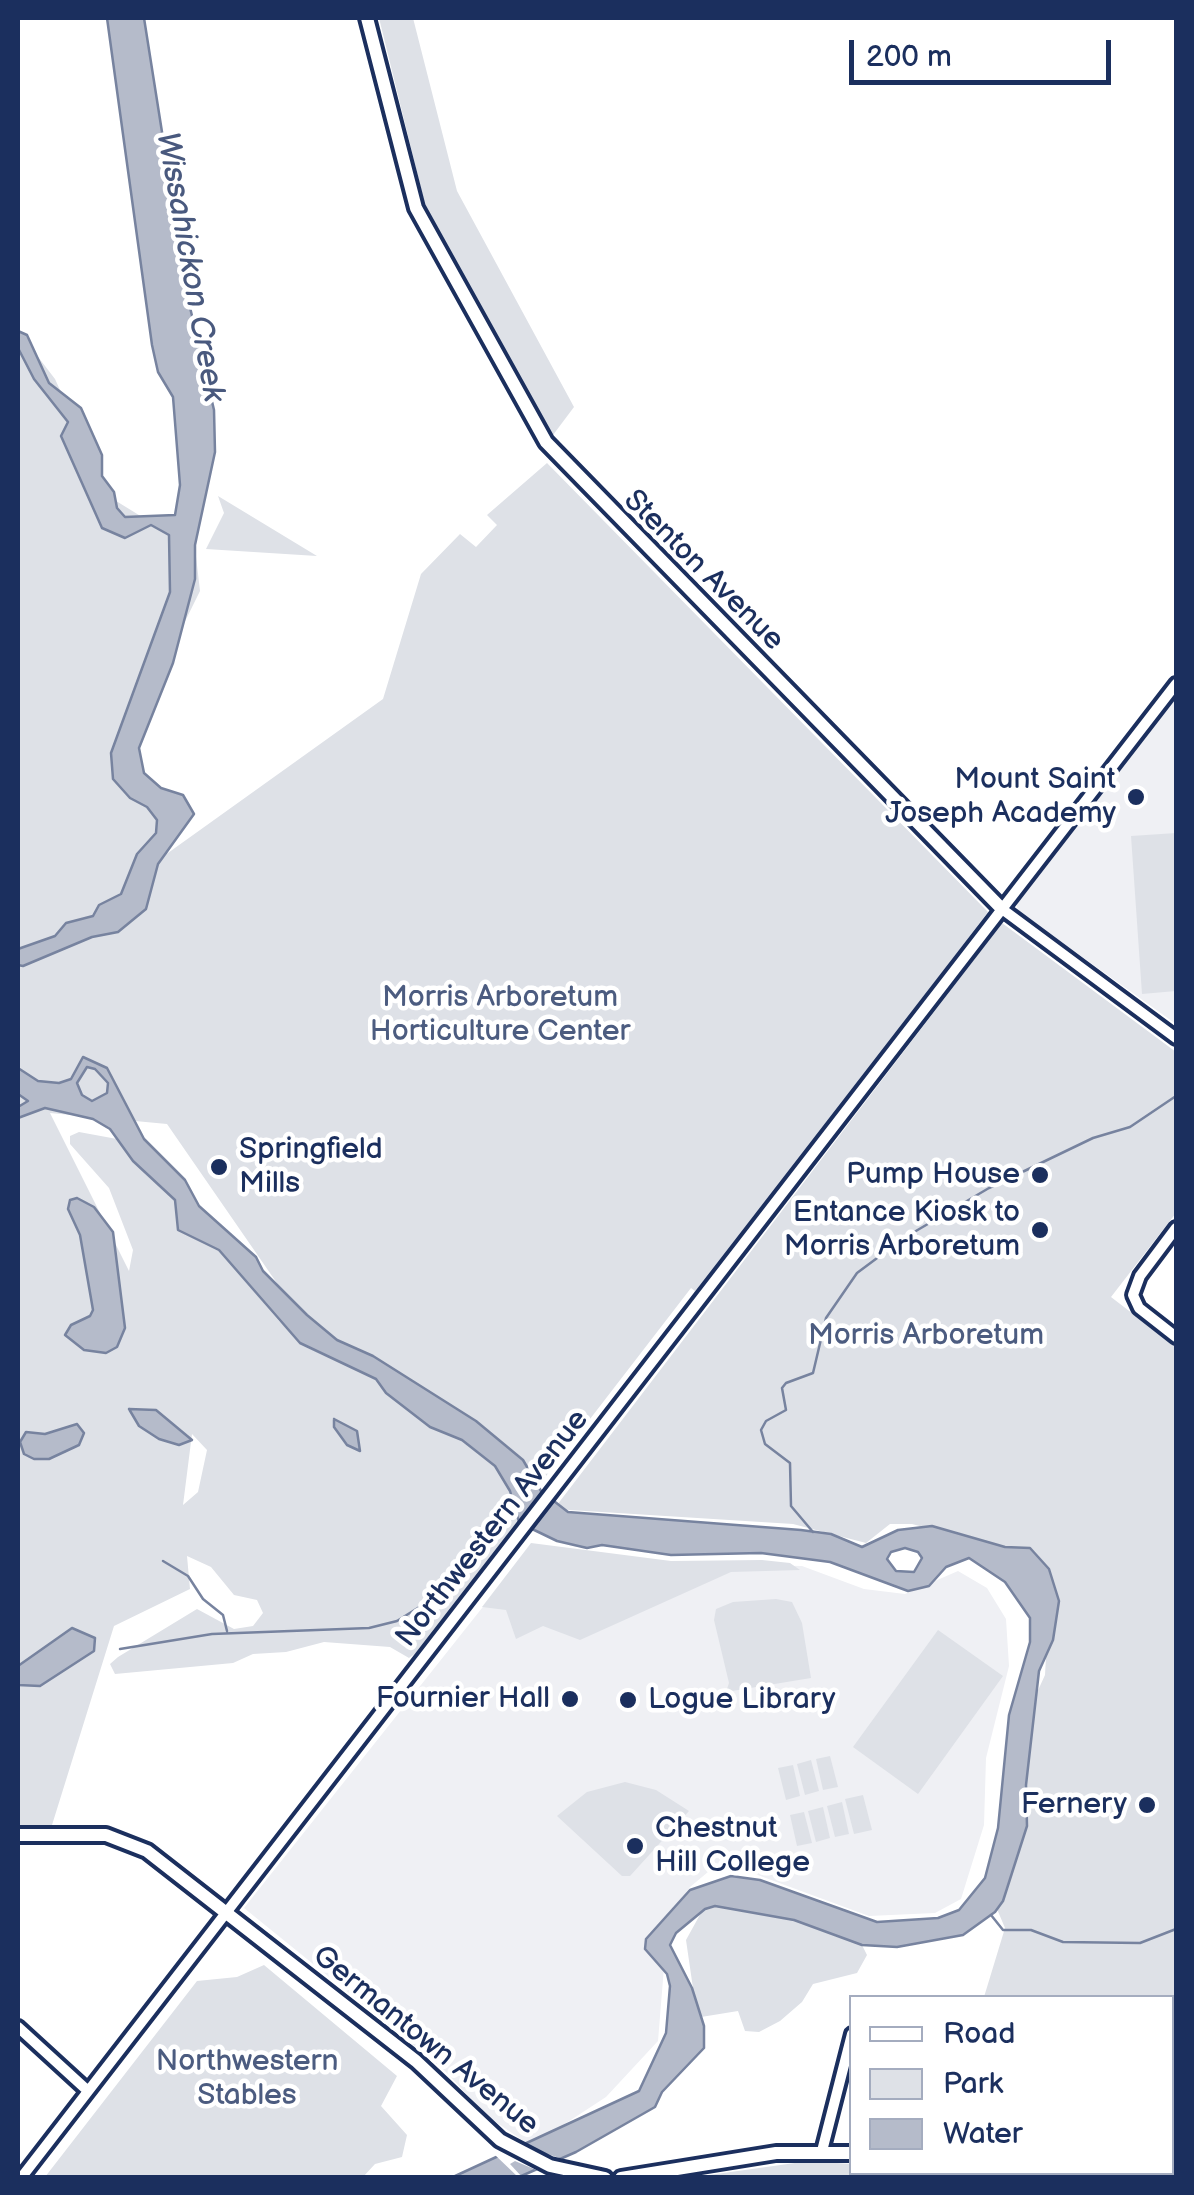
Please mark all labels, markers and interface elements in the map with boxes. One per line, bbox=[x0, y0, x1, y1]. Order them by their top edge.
scale bar bbox=[854, 20, 1116, 82]
text: 200 m bbox=[866, 39, 952, 75]
water label: Wissahickon Creek bbox=[146, 129, 232, 405]
street label: Stenton Avenue bbox=[615, 483, 791, 659]
place label: Mount Saint Joseph Academy bbox=[885, 762, 1116, 832]
marker: Mount Saint Joseph Academy bbox=[1125, 786, 1147, 808]
park label: Morris Arboretum Horticulture Center bbox=[370, 980, 630, 1050]
place label: Springfield Mills bbox=[239, 1132, 383, 1202]
marker: Springfield Mills bbox=[208, 1156, 230, 1178]
place label: Pump House bbox=[846, 1157, 1020, 1193]
marker: Pump House bbox=[1029, 1164, 1051, 1186]
place label: Entance Kiosk to Morris Arboretum bbox=[784, 1195, 1020, 1266]
marker: Entance Kiosk to Morris Arboretum bbox=[1029, 1219, 1051, 1241]
park label: Morris Arboretum bbox=[808, 1318, 1044, 1354]
street label: Northwestern Avenue bbox=[389, 1403, 597, 1655]
place label: Fournier Hall bbox=[376, 1681, 550, 1717]
place label: Logue Library bbox=[648, 1682, 836, 1718]
marker: Fournier Hall bbox=[559, 1688, 581, 1710]
marker: Logue Library bbox=[617, 1689, 639, 1711]
place label: Fernery bbox=[1021, 1787, 1127, 1823]
marker: Fernery bbox=[1136, 1794, 1158, 1816]
place label: Chestnut Hill College bbox=[655, 1811, 810, 1882]
marker: Chestnut Hill College bbox=[624, 1835, 646, 1857]
street label: Germantown Avenue bbox=[305, 1939, 545, 2143]
legend bbox=[849, 1995, 1174, 2175]
text: Road bbox=[943, 2016, 1016, 2052]
park label: Northwestern Stables bbox=[156, 2044, 338, 2114]
text: Park bbox=[943, 2066, 1003, 2102]
text: Water bbox=[943, 2116, 1023, 2152]

